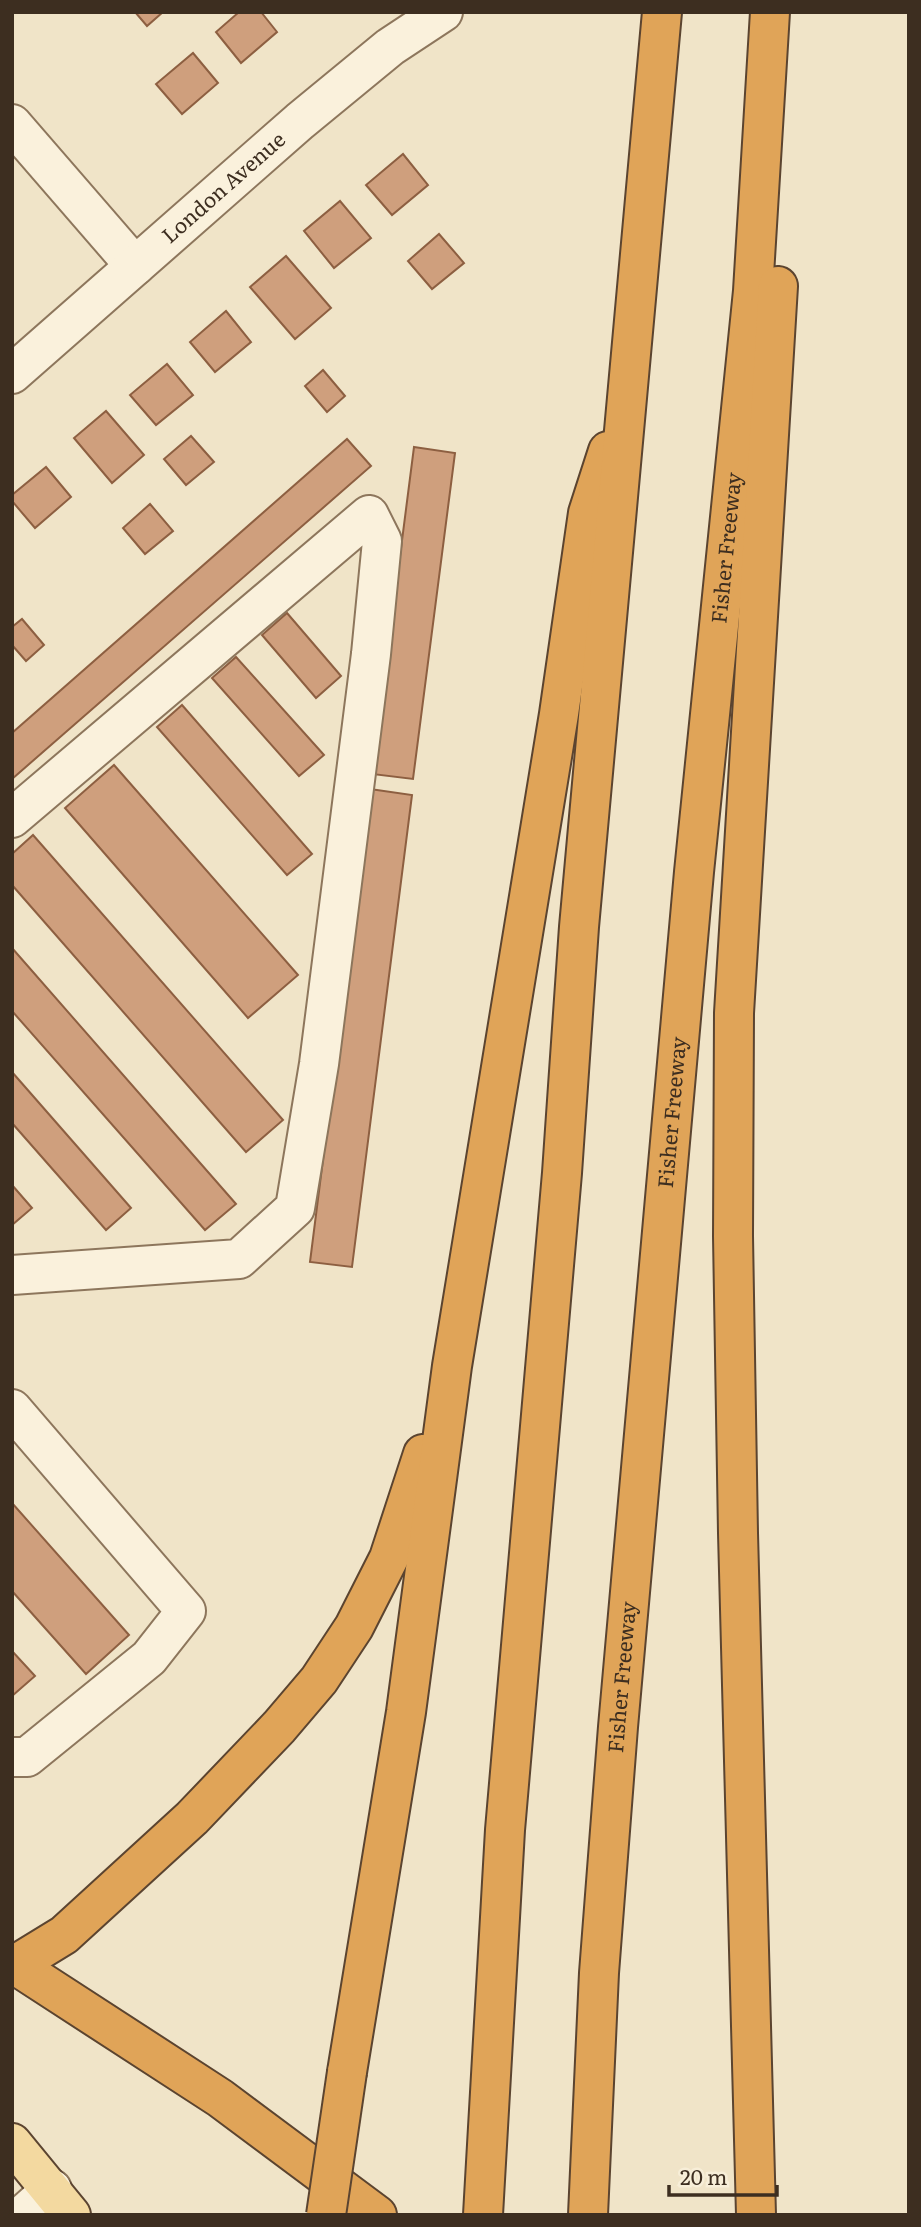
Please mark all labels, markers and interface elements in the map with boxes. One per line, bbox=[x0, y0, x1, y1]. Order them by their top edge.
street label: London Avenue bbox=[153, 123, 291, 249]
street label: Fisher Freeway bbox=[701, 470, 748, 625]
street label: Fisher Freeway bbox=[648, 1034, 692, 1189]
street label: Fisher Freeway bbox=[598, 1599, 642, 1754]
scale bar bbox=[669, 2154, 778, 2198]
text: 20 m bbox=[680, 2160, 727, 2191]

